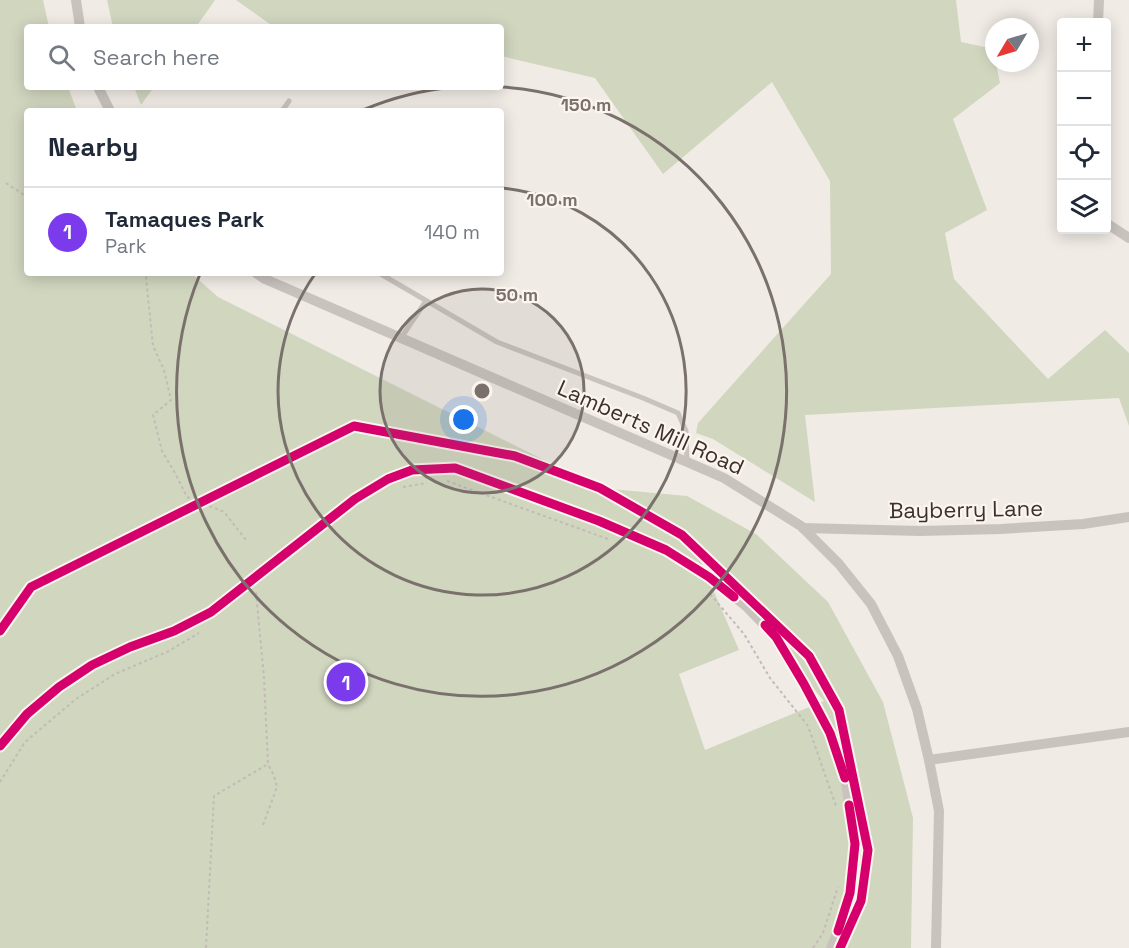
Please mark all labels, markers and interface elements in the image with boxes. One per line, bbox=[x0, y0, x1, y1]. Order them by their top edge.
north arrow bbox=[985, 18, 1039, 72]
map controls bbox=[1057, 18, 1111, 234]
button: + bbox=[1057, 18, 1111, 72]
search box bbox=[24, 24, 504, 90]
icon: search bbox=[45, 41, 78, 74]
text: Search here bbox=[93, 43, 220, 71]
button: − bbox=[1057, 72, 1111, 126]
text: 150 m bbox=[561, 93, 611, 116]
button: locate bbox=[1057, 126, 1111, 180]
text: Nearby bbox=[48, 130, 138, 164]
button: layers bbox=[1057, 180, 1111, 234]
text: 100 m bbox=[526, 188, 578, 211]
text: Tamaques Park bbox=[105, 205, 264, 233]
text: 1 bbox=[63, 219, 72, 245]
text: 140 m bbox=[424, 219, 480, 245]
text: Park bbox=[105, 233, 147, 259]
text: 50 m bbox=[496, 283, 538, 306]
street label: Lamberts Mill Road bbox=[553, 373, 749, 481]
centre of rings bbox=[472, 381, 492, 401]
your location bbox=[449, 405, 478, 434]
street label: Bayberry Lane bbox=[889, 494, 1043, 524]
pin: 1 bbox=[326, 660, 366, 704]

